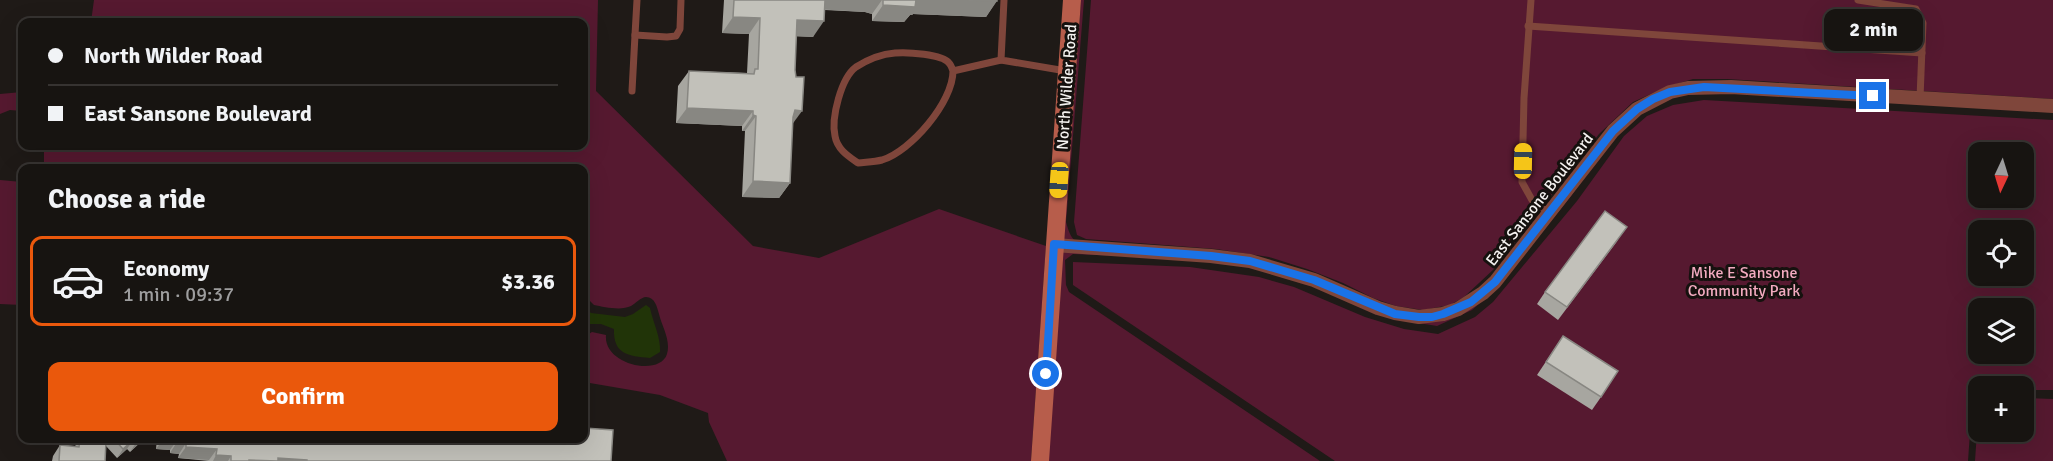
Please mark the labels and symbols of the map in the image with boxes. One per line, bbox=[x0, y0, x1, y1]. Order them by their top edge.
callout: 2 min bbox=[1824, 9, 1922, 51]
street label: North Wilder Road bbox=[1053, 24, 1081, 151]
route end bbox=[1859, 82, 1886, 109]
street label: East Sansone Boulevard bbox=[1482, 129, 1598, 270]
north arrow bbox=[1968, 142, 2034, 208]
car bbox=[1514, 143, 1532, 179]
car bbox=[1049, 161, 1069, 199]
park label: Mike E Sansone Community Park bbox=[1688, 263, 1800, 301]
route start bbox=[1032, 360, 1059, 387]

